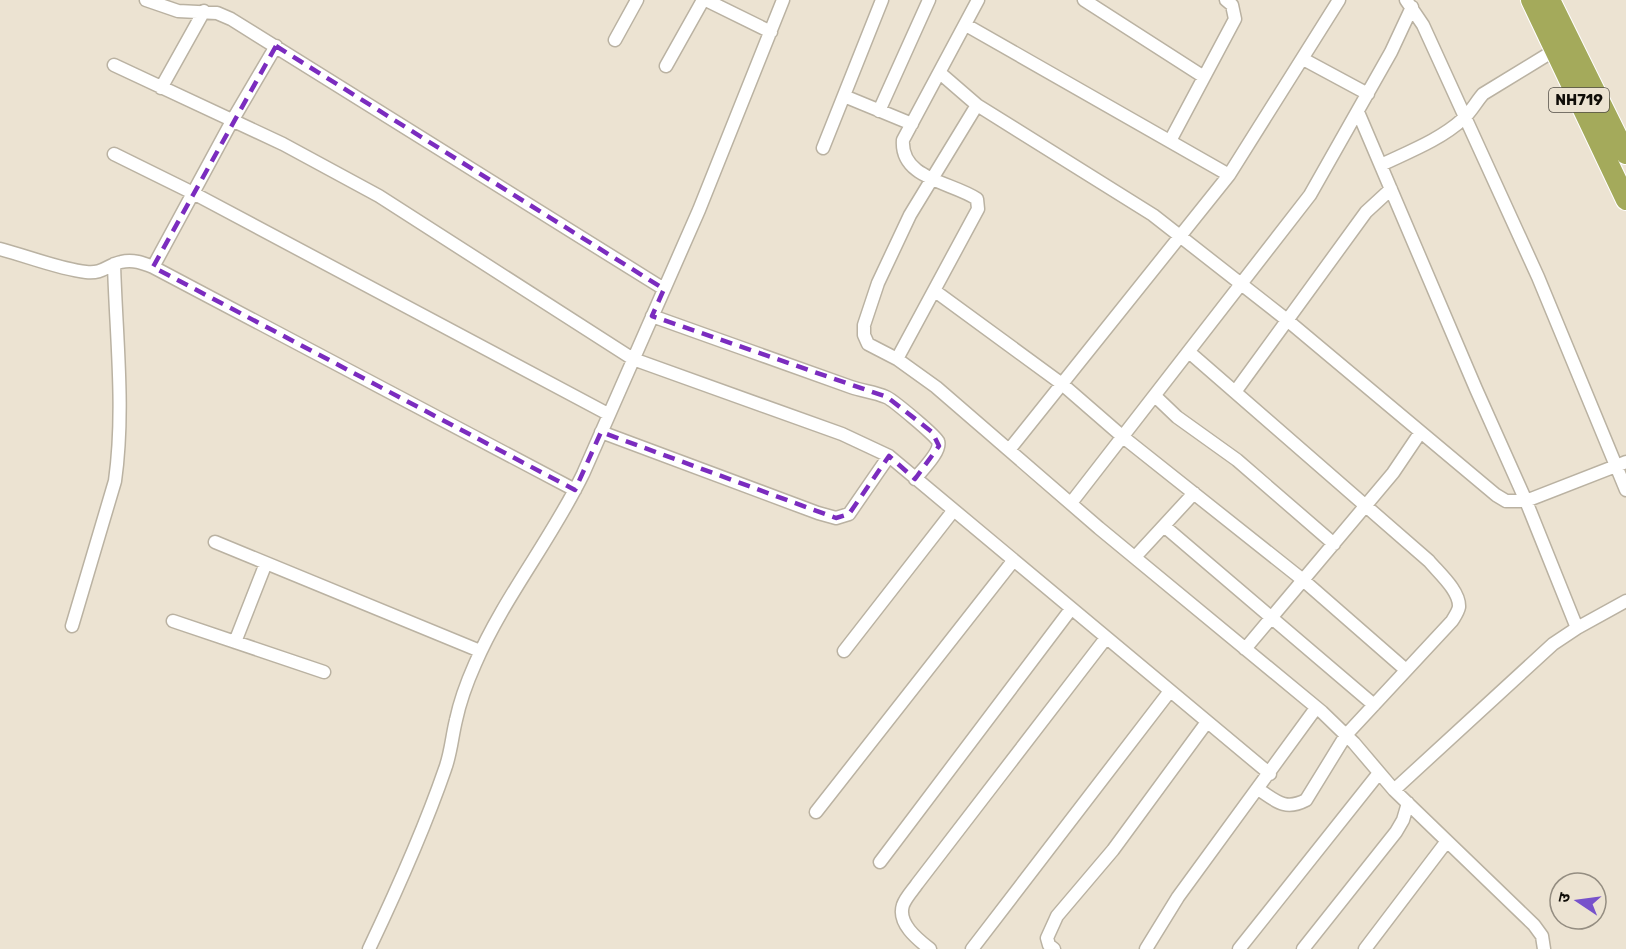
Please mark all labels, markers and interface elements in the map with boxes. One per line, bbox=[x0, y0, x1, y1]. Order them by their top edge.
road number: NH719 bbox=[1549, 88, 1609, 112]
north arrow bbox=[1548, 871, 1608, 931]
text: उ bbox=[1554, 890, 1574, 904]

